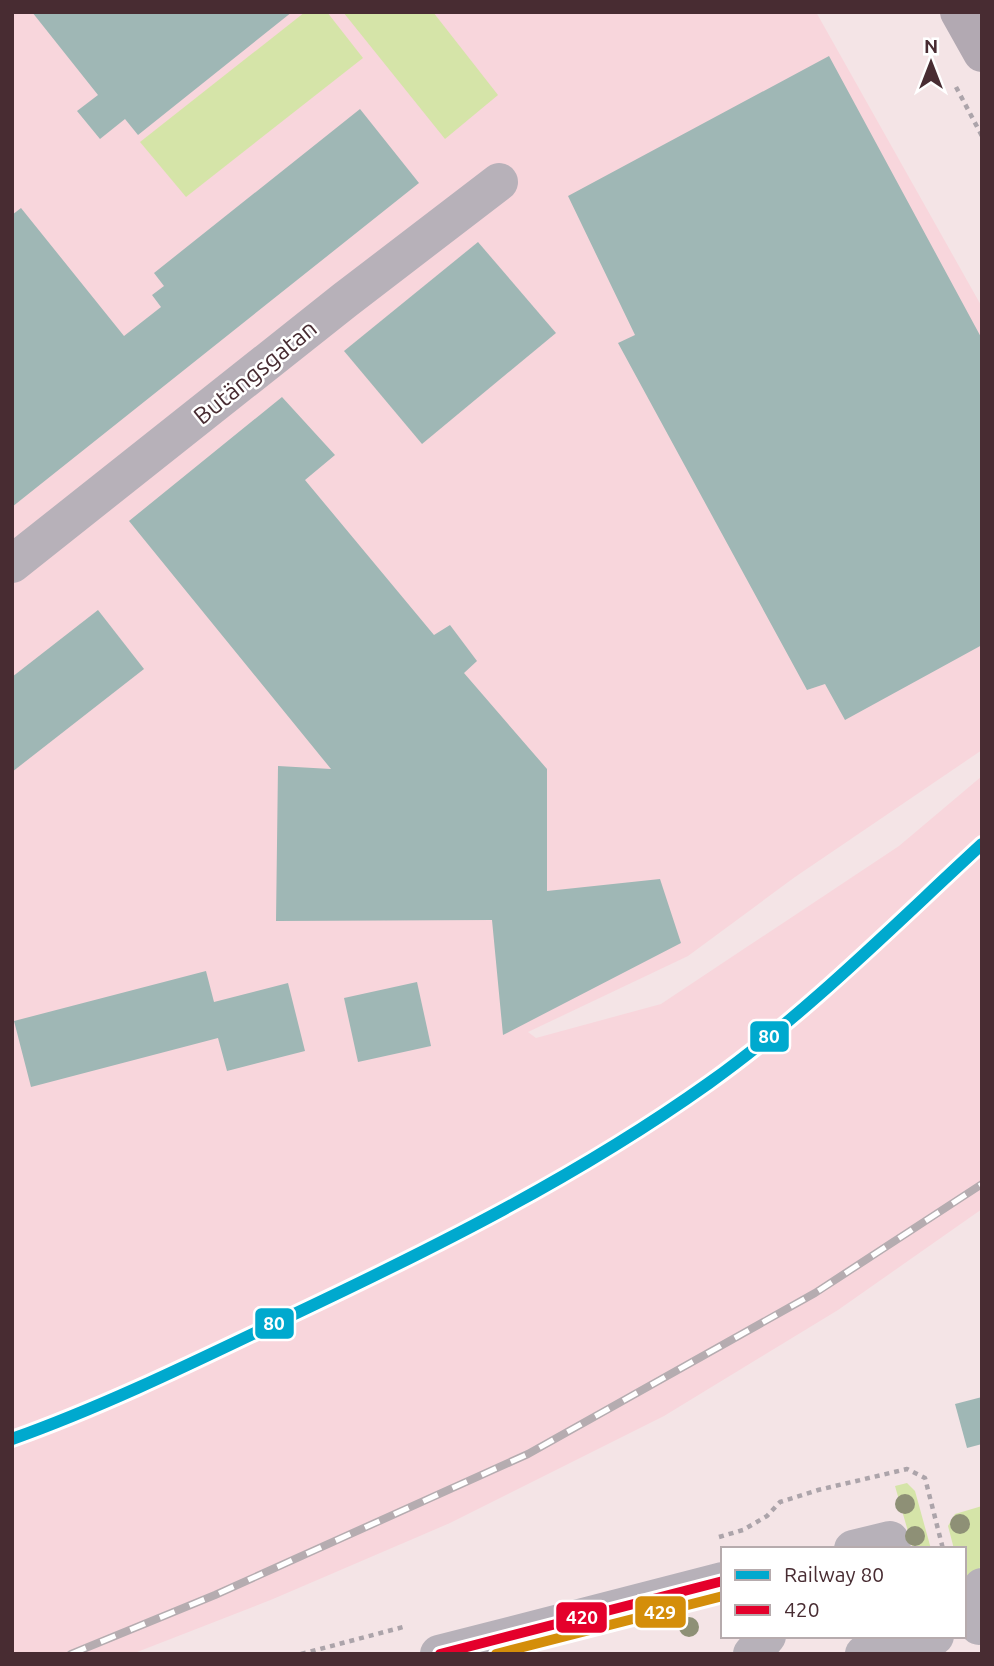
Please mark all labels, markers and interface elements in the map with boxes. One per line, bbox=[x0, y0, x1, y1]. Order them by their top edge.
north arrow bbox=[896, 28, 966, 98]
text: N bbox=[924, 35, 938, 57]
street label: Butängsgatan bbox=[188, 314, 322, 430]
line badge: 80 bbox=[749, 1020, 790, 1053]
text: 80 bbox=[758, 1025, 780, 1047]
line badge: 80 bbox=[254, 1307, 295, 1340]
text: 80 bbox=[263, 1312, 285, 1334]
legend bbox=[721, 1547, 966, 1638]
text: Railway 80 bbox=[784, 1562, 884, 1586]
line badge: 429 bbox=[634, 1595, 687, 1629]
text: 420 bbox=[784, 1597, 820, 1621]
line badge: 420 bbox=[555, 1601, 608, 1634]
text: 429 bbox=[644, 1601, 676, 1623]
text: 420 bbox=[566, 1606, 598, 1628]

